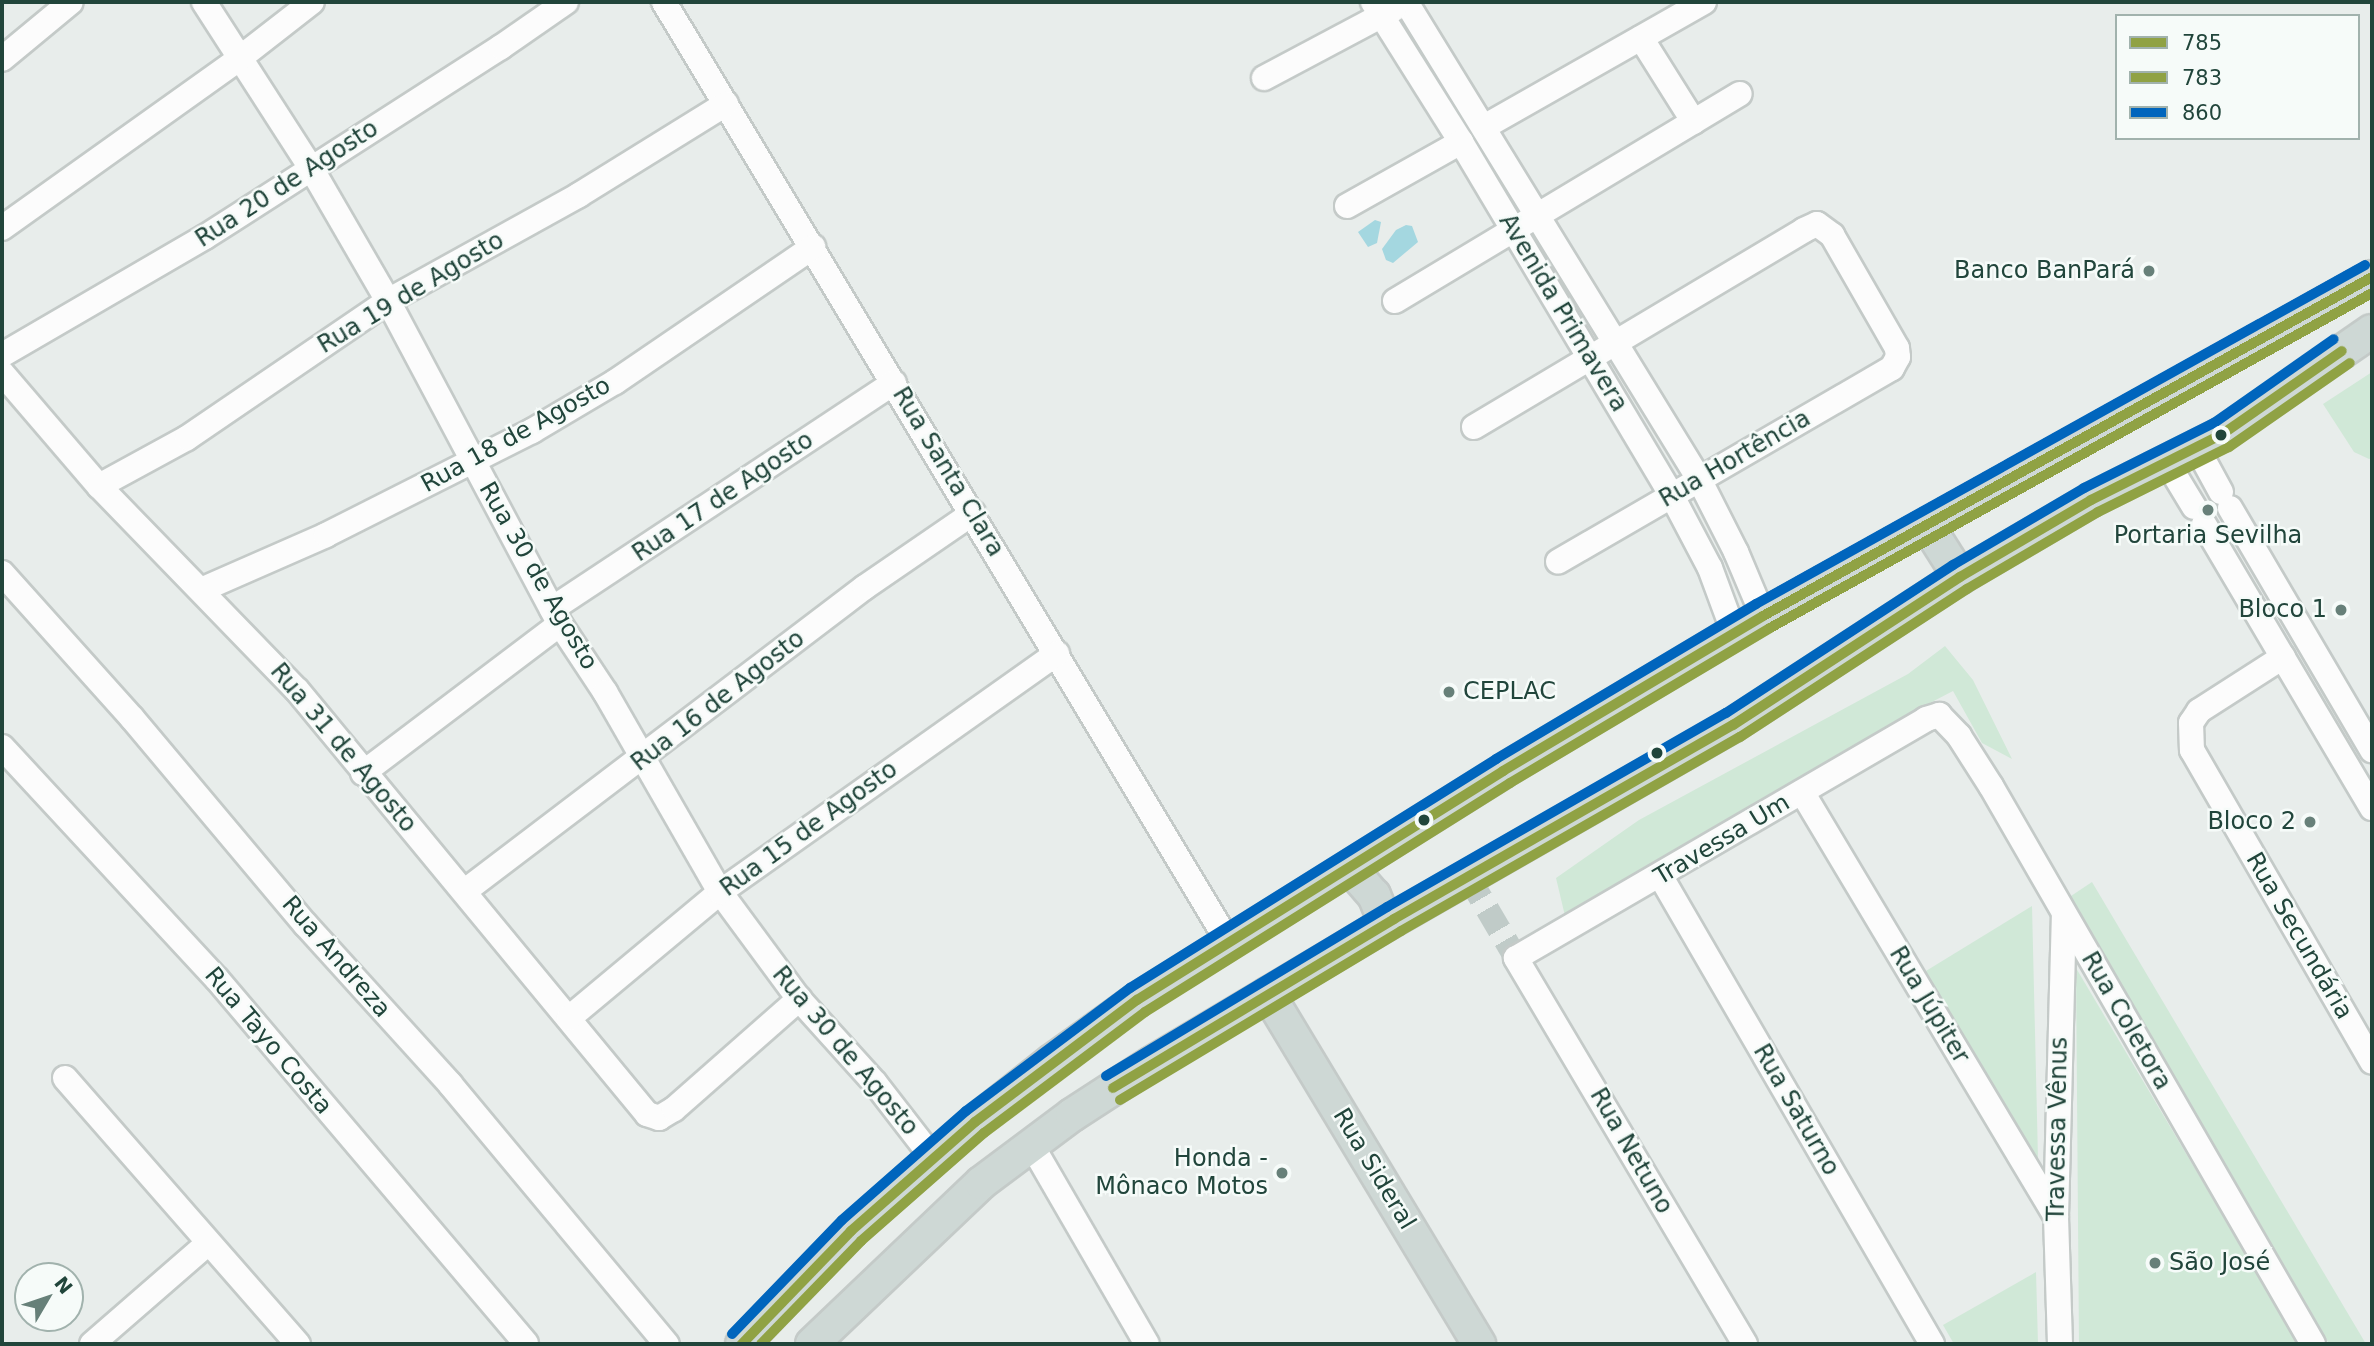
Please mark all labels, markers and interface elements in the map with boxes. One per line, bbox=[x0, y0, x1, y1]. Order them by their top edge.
legend bbox=[2115, 14, 2360, 140]
text: 785 bbox=[2182, 31, 2222, 55]
text: 783 bbox=[2182, 66, 2222, 90]
text: 860 bbox=[2182, 101, 2222, 125]
street label: Rua 20 de Agosto bbox=[190, 114, 384, 254]
street label: Avenida Primavera bbox=[1493, 209, 1633, 417]
street label: Rua 19 de Agosto bbox=[313, 226, 509, 360]
place label: Banco BanPará bbox=[1954, 257, 2135, 285]
marker: Banco BanPará bbox=[2141, 263, 2157, 279]
street label: Rua 18 de Agosto bbox=[416, 371, 616, 499]
street label: Rua Santa Clara bbox=[886, 382, 1010, 562]
street label: Rua Hortência bbox=[1654, 404, 1816, 514]
street label: Rua 17 de Agosto bbox=[627, 426, 819, 568]
unlabelled marker bbox=[2214, 428, 2228, 442]
street label: Rua 30 de Agosto bbox=[473, 477, 603, 675]
marker: Portaria Sevilha bbox=[2200, 502, 2216, 518]
place label: Portaria Sevilha bbox=[2114, 522, 2302, 550]
place label: Bloco 1 bbox=[2238, 596, 2327, 624]
marker: Bloco 1 bbox=[2333, 602, 2349, 618]
street label: Rua 16 de Agosto bbox=[626, 624, 810, 778]
street label: Rua 31 de Agosto bbox=[264, 658, 422, 838]
place label: CEPLAC bbox=[1463, 678, 1556, 706]
marker: CEPLAC bbox=[1441, 684, 1457, 700]
unlabelled marker bbox=[1650, 746, 1664, 760]
street label: Rua 15 de Agosto bbox=[715, 755, 903, 903]
street label: Travessa Um bbox=[1649, 788, 1795, 892]
place label: Bloco 2 bbox=[2207, 808, 2296, 836]
unlabelled marker bbox=[1417, 813, 1431, 827]
marker: Bloco 2 bbox=[2302, 814, 2318, 830]
street label: Rua Secundária bbox=[2240, 847, 2358, 1025]
street label: Rua Andreza bbox=[275, 890, 397, 1024]
street label: Rua Júpiter bbox=[1883, 941, 1975, 1069]
street label: Rua Coletora bbox=[2075, 947, 2177, 1095]
street label: Rua 30 de Agosto bbox=[766, 961, 924, 1141]
street label: Rua Tayo Costa bbox=[198, 962, 338, 1120]
street label: Travessa Vênus bbox=[2042, 1037, 2074, 1221]
street label: Rua Saturno bbox=[1747, 1039, 1845, 1181]
street label: Rua Netuno bbox=[1583, 1083, 1679, 1219]
street label: Rua Sideral bbox=[1327, 1103, 1421, 1235]
place label: Honda - Mônaco Motos bbox=[1095, 1145, 1268, 1201]
marker: Honda - Mônaco Motos bbox=[1274, 1165, 1290, 1181]
place label: São José bbox=[2169, 1249, 2270, 1277]
marker: São José bbox=[2147, 1255, 2163, 1271]
north arrow bbox=[14, 1262, 84, 1332]
text: N bbox=[50, 1272, 77, 1298]

